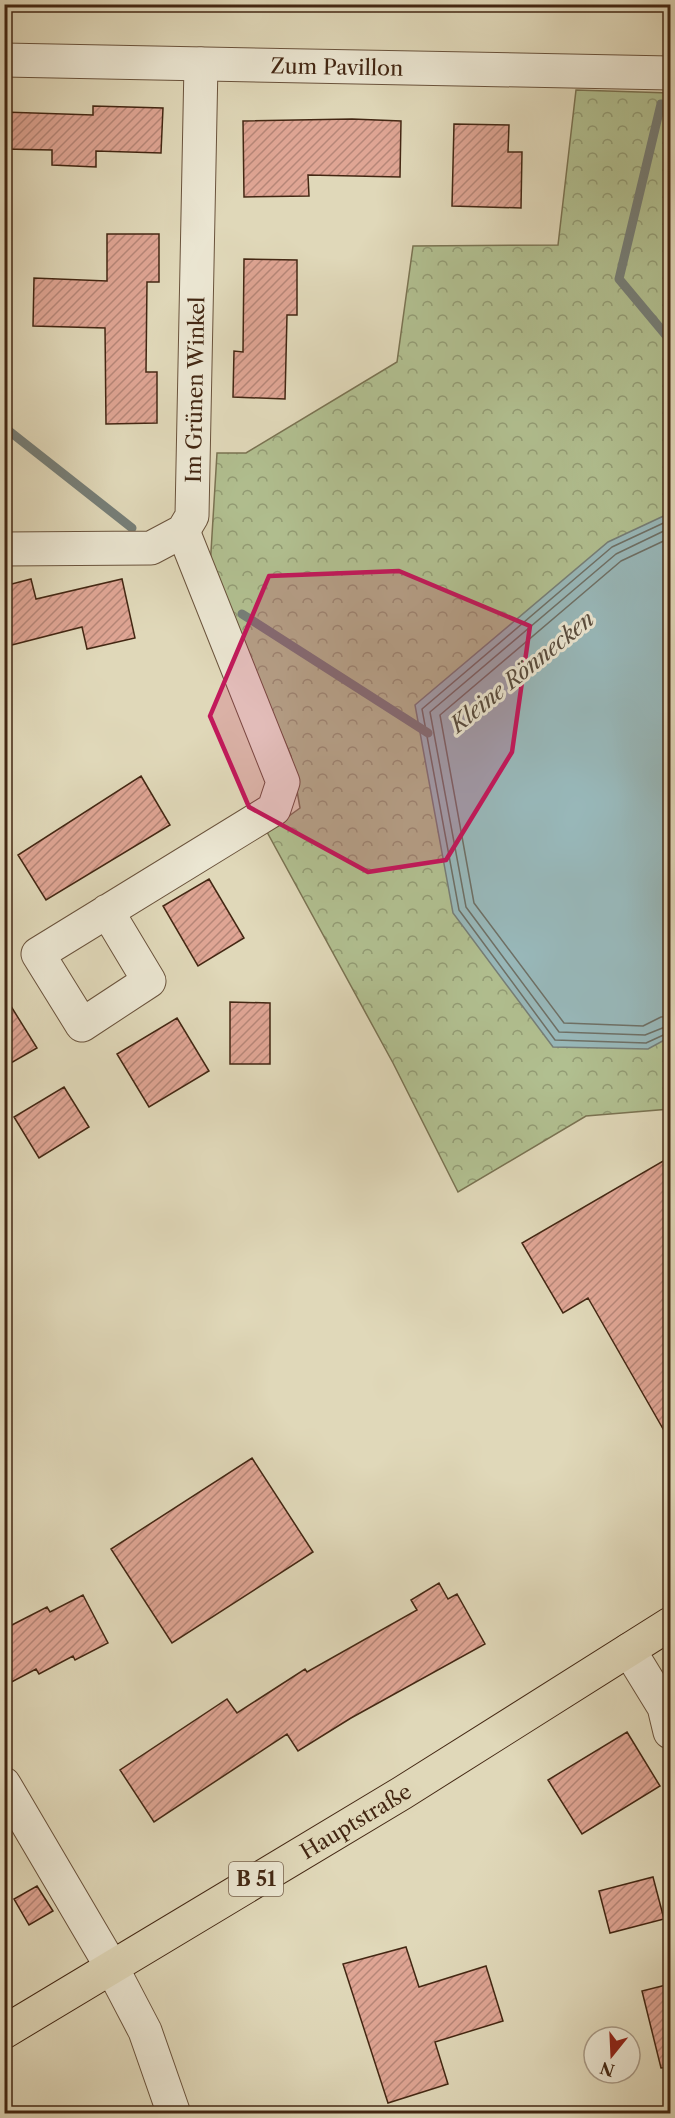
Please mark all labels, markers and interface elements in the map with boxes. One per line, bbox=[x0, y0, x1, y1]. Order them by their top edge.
street label: Zum Pavillon bbox=[270, 53, 403, 80]
street label: Im Grünen Winkel bbox=[180, 296, 209, 483]
water label: Kleine Rönnecken bbox=[443, 606, 600, 740]
street label: Hauptstraße bbox=[296, 1778, 416, 1864]
road number: B 51 bbox=[229, 1862, 283, 1896]
north arrow bbox=[582, 2025, 642, 2085]
text: N bbox=[598, 2058, 617, 2081]

